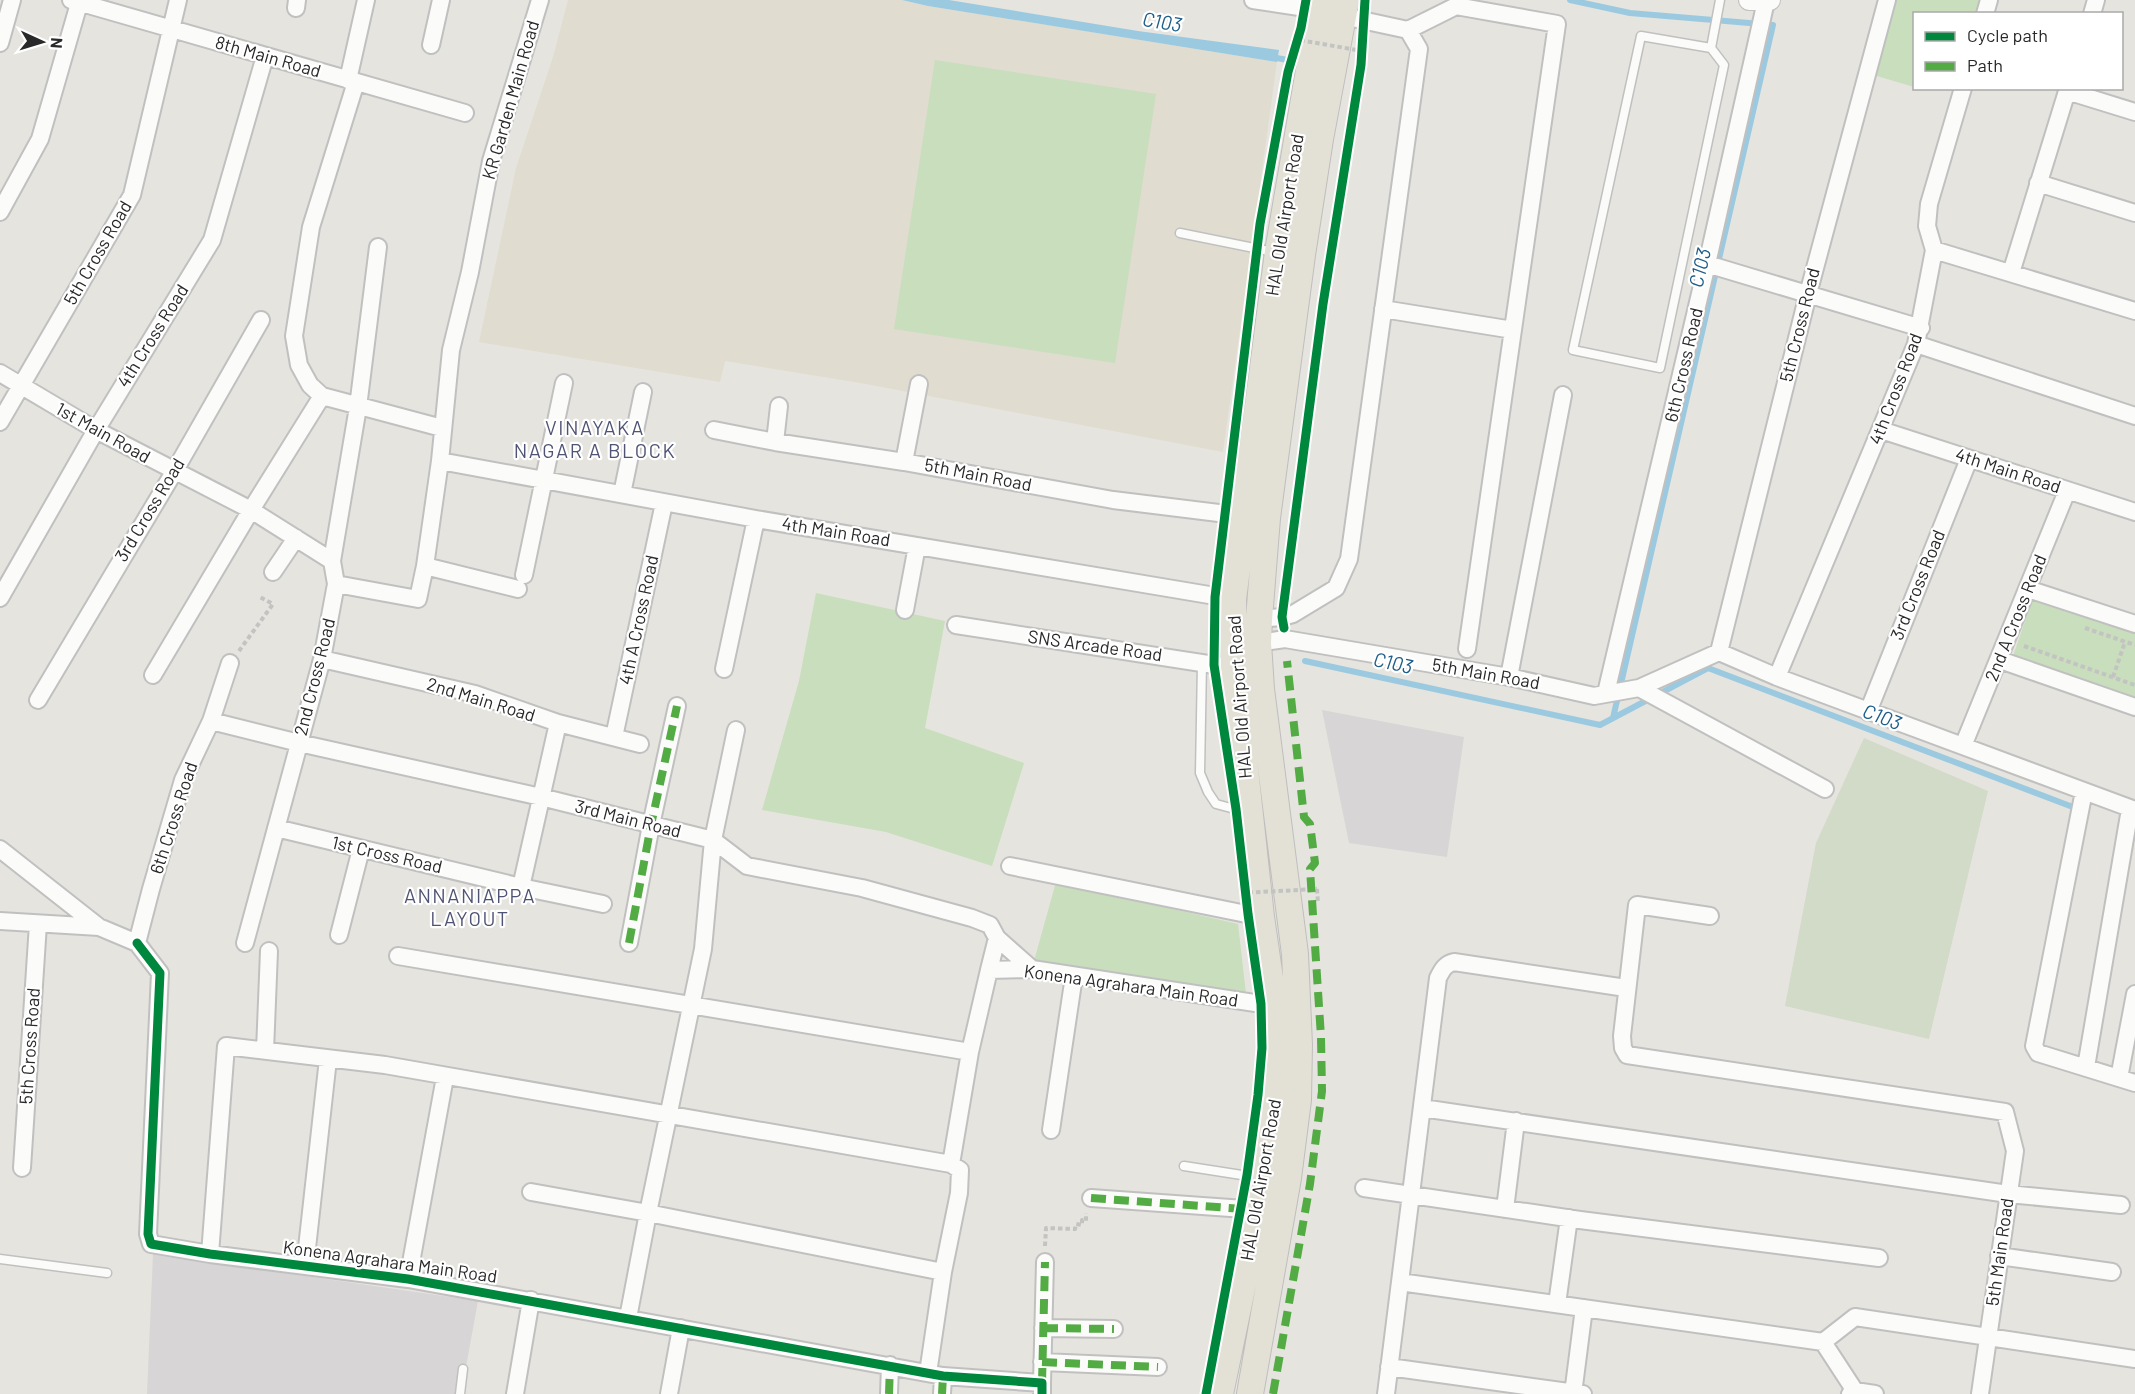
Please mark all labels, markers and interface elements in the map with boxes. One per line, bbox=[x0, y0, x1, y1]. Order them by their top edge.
water label: C103 bbox=[1141, 6, 1184, 36]
north arrow bbox=[12, 12, 72, 72]
legend bbox=[1913, 12, 2123, 90]
street label: KR Garden Main Road bbox=[477, 18, 543, 182]
text: Cycle path bbox=[1967, 24, 2048, 46]
street label: 8th Main Road bbox=[213, 30, 324, 82]
text: N bbox=[48, 37, 67, 49]
text: Path bbox=[1967, 54, 2003, 76]
street label: HAL Old Airport Road bbox=[1260, 132, 1308, 297]
street label: 5th Cross Road bbox=[58, 196, 136, 309]
water label: C103 bbox=[1683, 246, 1715, 290]
street label: 5th Cross Road bbox=[1774, 265, 1824, 384]
street label: 4th Cross Road bbox=[112, 280, 193, 391]
street label: 6th Cross Road bbox=[1659, 305, 1707, 424]
street label: 4th Cross Road bbox=[1864, 330, 1926, 447]
street label: 1st Main Road bbox=[52, 397, 155, 467]
district label: VINAYAKA NAGAR A BLOCK bbox=[514, 415, 676, 462]
street label: 4th Main Road bbox=[1953, 443, 2064, 497]
street label: 5th Main Road bbox=[923, 453, 1034, 495]
street label: 3rd Cross Road bbox=[110, 454, 189, 565]
street label: 4th Main Road bbox=[780, 512, 892, 550]
street label: 3rd Cross Road bbox=[1885, 526, 1949, 643]
street label: 2nd A Cross Road bbox=[1980, 551, 2051, 684]
street label: 4th A Cross Road bbox=[614, 553, 662, 687]
street label: HAL Old Airport Road bbox=[1222, 615, 1256, 780]
street label: 2nd Cross Road bbox=[289, 616, 339, 738]
street label: SNS Arcade Road bbox=[1026, 625, 1164, 665]
water label: C103 bbox=[1371, 646, 1415, 678]
street label: 5th Main Road bbox=[1431, 653, 1542, 693]
street label: 2nd Main Road bbox=[424, 672, 538, 726]
water label: C103 bbox=[1860, 698, 1905, 734]
street label: 6th Cross Road bbox=[145, 759, 202, 877]
street label: 3rd Main Road bbox=[573, 794, 684, 842]
street label: 1st Cross Road bbox=[330, 831, 445, 877]
district label: ANNANIAPPA LAYOUT bbox=[404, 883, 536, 930]
street label: Konena Agrahara Main Road bbox=[1023, 959, 1240, 1011]
street label: 5th Cross Road bbox=[14, 987, 44, 1105]
street label: HAL Old Airport Road bbox=[1235, 1097, 1285, 1262]
street label: 5th Main Road bbox=[1981, 1196, 2017, 1307]
street label: Konena Agrahara Main Road bbox=[282, 1235, 499, 1287]

